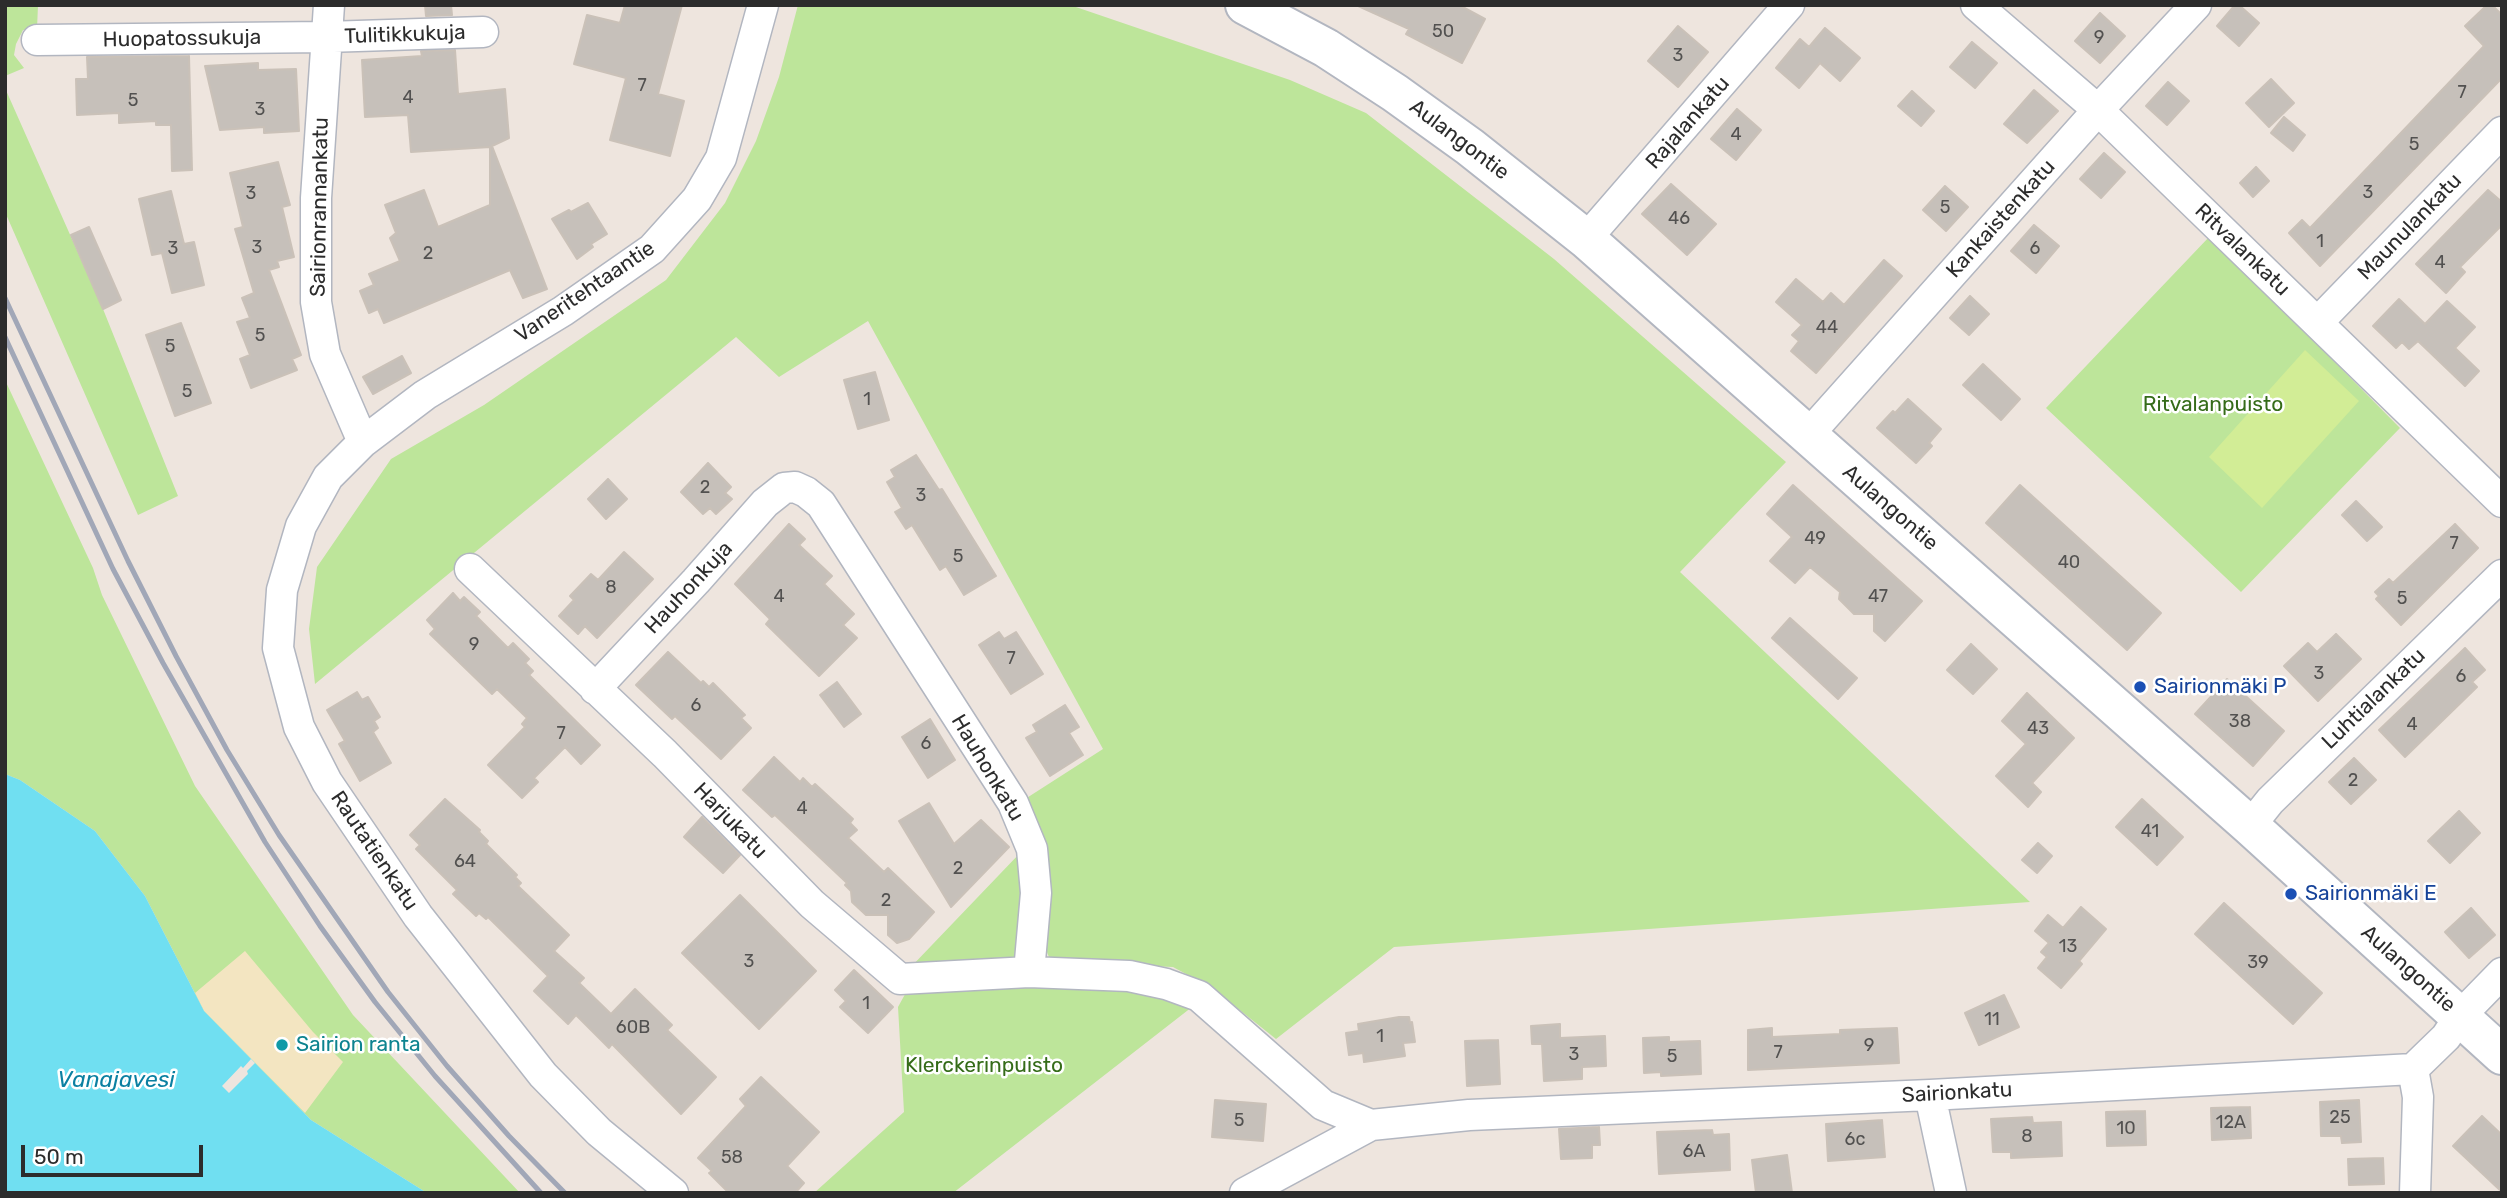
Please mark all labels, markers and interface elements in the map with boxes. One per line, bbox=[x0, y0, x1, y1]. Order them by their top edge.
street label: Tulitikkukuja bbox=[344, 20, 466, 50]
house number: 50 bbox=[1432, 21, 1454, 43]
street label: Huopatossukuja bbox=[103, 25, 261, 53]
house number: 9 bbox=[2094, 27, 2104, 49]
house number: 3 bbox=[1673, 45, 1683, 67]
street label: Rajalankatu bbox=[1641, 71, 1735, 175]
house number: 7 bbox=[637, 75, 647, 97]
house number: 7 bbox=[2457, 82, 2467, 104]
house number: 4 bbox=[402, 87, 414, 109]
house number: 5 bbox=[128, 90, 138, 112]
street label: Aulangontie bbox=[1404, 94, 1514, 186]
house number: 3 bbox=[255, 99, 265, 121]
street label: Sairionrannankatu bbox=[306, 117, 334, 297]
house number: 4 bbox=[1730, 124, 1742, 146]
house number: 5 bbox=[2409, 134, 2419, 156]
street label: Kankaistenkatu bbox=[1941, 155, 2061, 283]
street label: Maunulankatu bbox=[2353, 168, 2467, 286]
house number: 3 bbox=[2363, 182, 2373, 204]
house number: 3 bbox=[246, 183, 256, 205]
house number: 5 bbox=[1940, 197, 1950, 219]
street label: Ritvalankatu bbox=[2189, 198, 2295, 302]
house number: 46 bbox=[1668, 208, 1690, 230]
house number: 1 bbox=[2316, 231, 2324, 253]
street label: Vaneritehtaantie bbox=[510, 236, 660, 348]
house number: 3 bbox=[252, 237, 262, 259]
house number: 3 bbox=[168, 238, 178, 260]
house number: 6 bbox=[2030, 238, 2040, 260]
house number: 2 bbox=[423, 243, 433, 265]
house number: 4 bbox=[2434, 252, 2446, 274]
house number: 44 bbox=[1816, 317, 1838, 339]
house number: 5 bbox=[255, 325, 265, 347]
house number: 5 bbox=[165, 336, 175, 358]
house number: 5 bbox=[182, 381, 192, 403]
house number: 1 bbox=[863, 389, 871, 411]
park label: Ritvalanpuisto bbox=[2143, 392, 2283, 418]
street label: Aulangontie bbox=[1837, 460, 1943, 556]
house number: 2 bbox=[700, 477, 710, 499]
house number: 3 bbox=[916, 485, 926, 507]
house number: 49 bbox=[1804, 528, 1826, 550]
house number: 7 bbox=[2449, 533, 2459, 555]
street label: Hauhonkuja bbox=[640, 537, 738, 639]
house number: 5 bbox=[953, 546, 963, 568]
house number: 40 bbox=[2058, 552, 2080, 574]
house number: 8 bbox=[605, 577, 617, 599]
house number: 4 bbox=[773, 586, 785, 608]
house number: 47 bbox=[1868, 586, 1888, 608]
house number: 5 bbox=[2397, 588, 2407, 610]
house number: 9 bbox=[469, 634, 479, 656]
street label: Luhtialankatu bbox=[2317, 643, 2431, 755]
house number: 7 bbox=[1006, 648, 1016, 670]
house number: 3 bbox=[2314, 663, 2324, 685]
house number: 6 bbox=[2456, 666, 2466, 688]
place label: Sairionmäki P bbox=[2154, 674, 2286, 700]
marker: Sairionmäki P bbox=[2132, 679, 2148, 695]
house number: 6 bbox=[691, 695, 701, 717]
street label: Hauhonkatu bbox=[945, 710, 1029, 826]
house number: 38 bbox=[2229, 711, 2251, 733]
house number: 4 bbox=[2406, 714, 2418, 736]
house number: 43 bbox=[2027, 718, 2049, 740]
house number: 7 bbox=[556, 723, 566, 745]
house number: 6 bbox=[921, 733, 931, 755]
house number: 2 bbox=[2348, 770, 2358, 792]
street label: Harjukatu bbox=[688, 778, 772, 864]
street label: Rautatienkatu bbox=[325, 787, 423, 915]
house number: 4 bbox=[796, 798, 808, 820]
house number: 41 bbox=[2141, 821, 2159, 843]
house number: 64 bbox=[454, 851, 476, 873]
house number: 2 bbox=[953, 858, 963, 880]
place label: Sairionmäki E bbox=[2305, 881, 2437, 907]
marker: Sairionmäki E bbox=[2283, 886, 2299, 902]
house number: 2 bbox=[881, 890, 891, 912]
street label: Aulangontie bbox=[2356, 920, 2460, 1018]
house number: 13 bbox=[2059, 936, 2077, 958]
house number: 3 bbox=[744, 951, 754, 973]
house number: 39 bbox=[2247, 952, 2269, 974]
house number: 1 bbox=[862, 993, 870, 1015]
house number: 11 bbox=[1984, 1009, 2000, 1031]
house number: 60B bbox=[616, 1017, 650, 1039]
house number: 1 bbox=[1376, 1026, 1384, 1048]
place label: Sairion ranta bbox=[296, 1032, 420, 1058]
house number: 9 bbox=[1864, 1035, 1874, 1057]
marker: Sairion ranta bbox=[274, 1037, 290, 1053]
house number: 7 bbox=[1773, 1042, 1783, 1064]
house number: 3 bbox=[1569, 1044, 1579, 1066]
house number: 5 bbox=[1667, 1046, 1677, 1068]
park label: Klerckerinpuisto bbox=[905, 1053, 1063, 1079]
water label: Vanajavesi bbox=[57, 1066, 175, 1094]
street label: Sairionkatu bbox=[1901, 1078, 2013, 1108]
house number: 25 bbox=[2329, 1107, 2351, 1129]
house number: 5 bbox=[1234, 1110, 1244, 1132]
house number: 12A bbox=[2216, 1112, 2246, 1134]
house number: 10 bbox=[2116, 1118, 2136, 1140]
house number: 8 bbox=[2021, 1126, 2033, 1148]
house number: 6c bbox=[1845, 1129, 1865, 1151]
scale bar bbox=[24, 1132, 206, 1176]
house number: 6A bbox=[1683, 1141, 1705, 1163]
text: 50 m bbox=[34, 1144, 84, 1169]
house number: 58 bbox=[721, 1147, 743, 1169]

